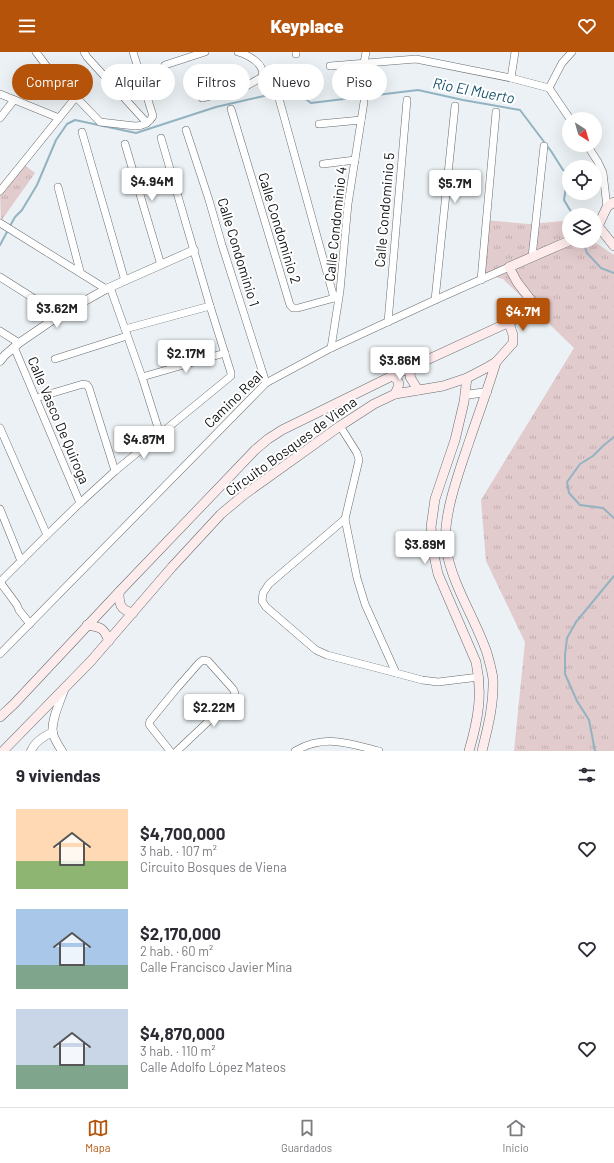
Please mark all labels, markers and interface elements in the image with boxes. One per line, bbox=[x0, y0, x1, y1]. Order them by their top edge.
icon: menu bbox=[16, 15, 38, 37]
text: Keyplace bbox=[270, 15, 344, 37]
icon: heart bbox=[576, 15, 598, 37]
chip: Comprar bbox=[12, 64, 93, 100]
chip: Alquilar bbox=[101, 64, 175, 100]
chip: Filtros bbox=[183, 64, 250, 100]
chip: Nuevo bbox=[258, 64, 324, 100]
chip: Piso bbox=[332, 64, 387, 100]
water label: Rio El Muerto bbox=[432, 73, 517, 107]
north arrow bbox=[562, 112, 602, 152]
map controls bbox=[562, 112, 602, 248]
street label: Calle Condominio 5 bbox=[371, 152, 397, 268]
button: locate bbox=[562, 160, 602, 200]
street label: Calle Condominio 4 bbox=[321, 166, 349, 282]
pin: $4.94M bbox=[119, 168, 185, 202]
street label: Calle Condominio 2 bbox=[255, 170, 305, 286]
pin: $5.7M bbox=[427, 170, 483, 204]
text: $4.94M bbox=[131, 173, 173, 189]
text: $5.7M bbox=[438, 175, 472, 191]
street label: Calle Condominio 1 bbox=[214, 196, 264, 308]
button: layers bbox=[562, 208, 602, 248]
pin: $3.62M bbox=[24, 295, 90, 329]
pin: $4.7M bbox=[495, 298, 551, 332]
text: $3.62M bbox=[36, 300, 78, 316]
text: $4.7M bbox=[506, 303, 540, 319]
pin: $2.17M bbox=[153, 340, 219, 374]
text: $2.17M bbox=[167, 345, 205, 361]
pin: $3.86M bbox=[367, 347, 433, 381]
text: $3.86M bbox=[379, 352, 421, 368]
street label: Calle Vasco De Quiroga bbox=[24, 354, 94, 486]
street label: Camino Real bbox=[200, 367, 266, 431]
street label: Circuito Bosques de Viena bbox=[222, 393, 360, 499]
pin: $4.87M bbox=[111, 426, 177, 460]
text: $4.87M bbox=[123, 431, 165, 447]
pin: $3.89M bbox=[392, 531, 458, 565]
text: $3.89M bbox=[404, 536, 446, 552]
pin: $2.22M bbox=[181, 694, 247, 728]
text: $2.22M bbox=[193, 699, 235, 715]
icon: filters bbox=[576, 764, 598, 786]
text: 9 viviendas bbox=[16, 765, 100, 785]
text: $4,700,000 bbox=[140, 823, 225, 843]
icon: home bbox=[48, 825, 96, 873]
icon: heart bbox=[576, 838, 598, 860]
text: 3 hab. · 107 m² bbox=[140, 843, 217, 859]
text: Circuito Bosques de Viena bbox=[140, 859, 287, 875]
text: $2,170,000 bbox=[140, 923, 221, 943]
icon: home bbox=[48, 925, 96, 973]
icon: heart bbox=[576, 938, 598, 960]
text: 2 hab. · 60 m² bbox=[140, 943, 213, 959]
text: Calle Francisco Javier Mina bbox=[140, 959, 292, 975]
text: $4,870,000 bbox=[140, 1023, 225, 1043]
icon: home bbox=[48, 1025, 96, 1073]
icon: heart bbox=[576, 1038, 598, 1060]
text: 3 hab. · 110 m² bbox=[140, 1043, 215, 1059]
text: Calle Adolfo López Mateos bbox=[140, 1059, 286, 1075]
tab: Mapa bbox=[85, 1117, 110, 1154]
tab: Guardados bbox=[281, 1117, 332, 1154]
tab: Inicio bbox=[503, 1117, 529, 1154]

